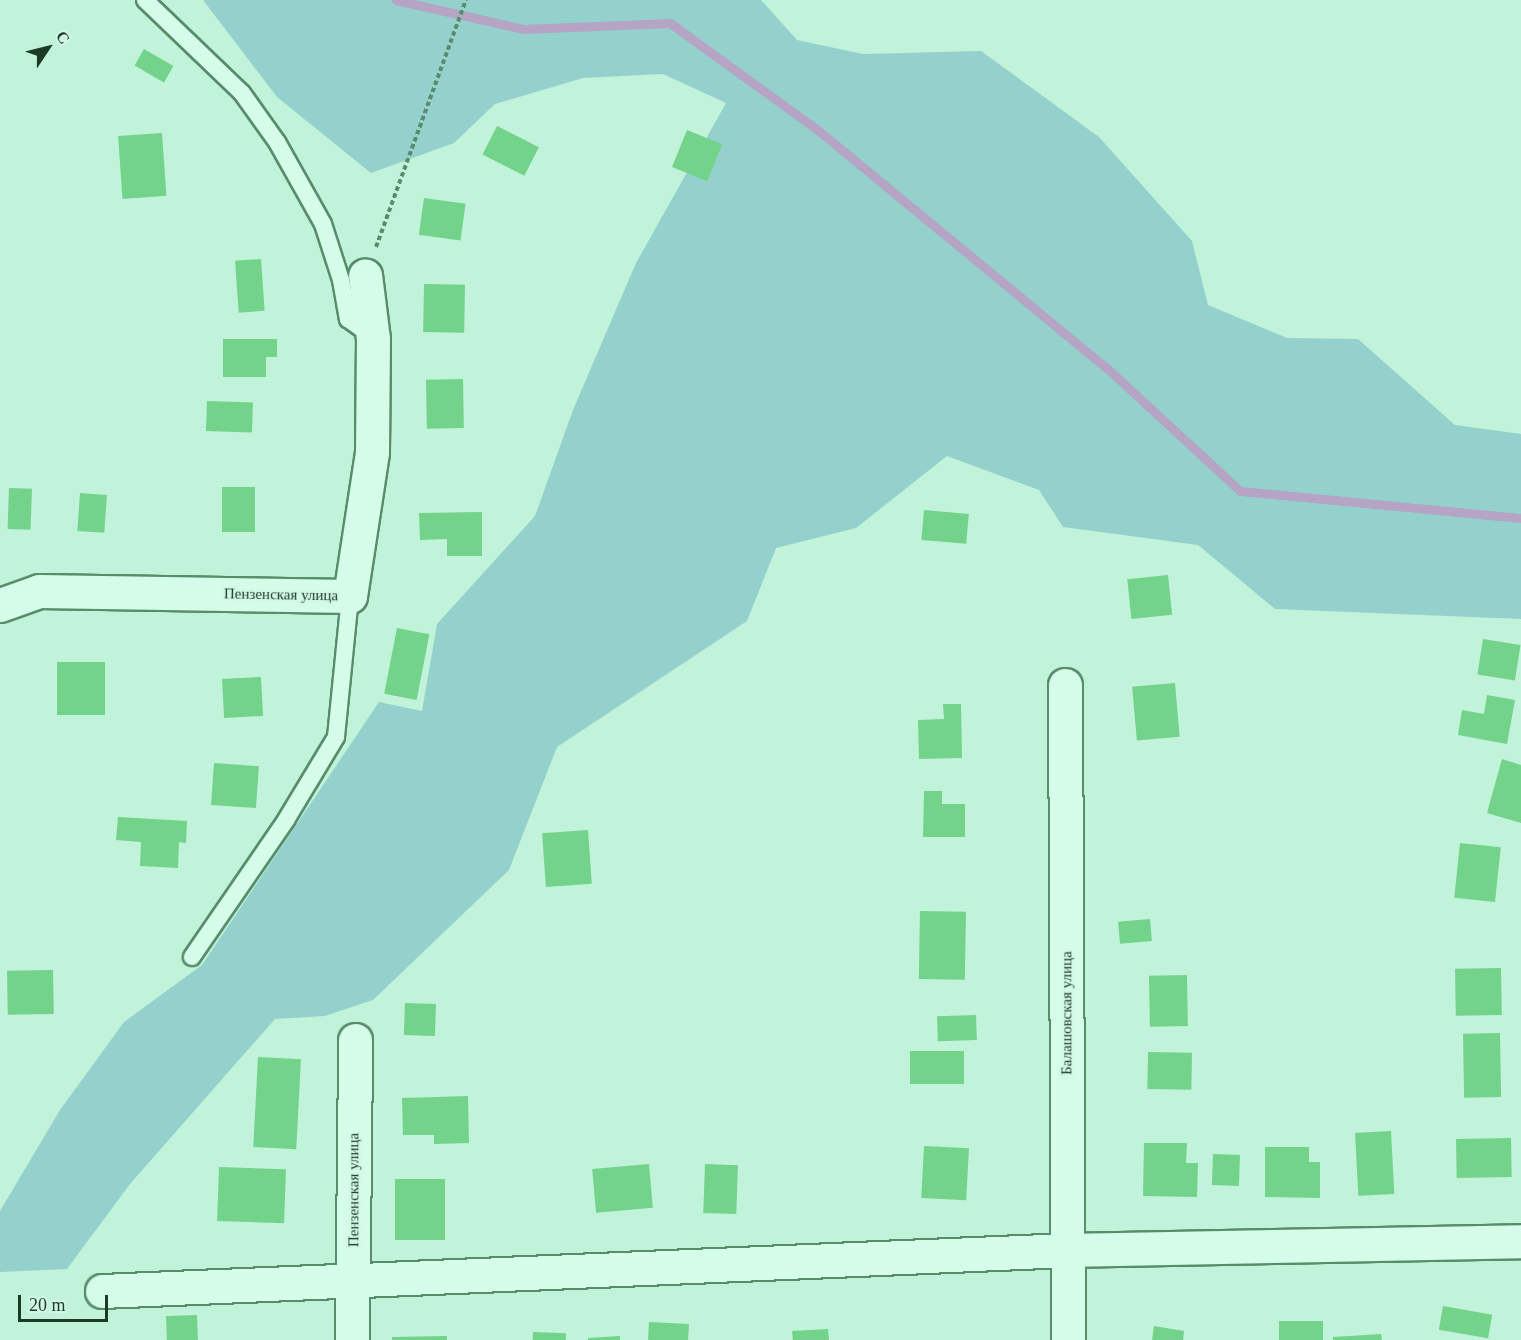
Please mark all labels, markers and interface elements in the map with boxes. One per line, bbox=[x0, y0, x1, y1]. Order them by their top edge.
north arrow bbox=[18, 18, 78, 78]
text: С bbox=[53, 28, 73, 47]
street label: Пензенская улица bbox=[224, 585, 338, 605]
street label: Балашовская улица bbox=[1058, 951, 1076, 1075]
street label: Пензенская улица bbox=[345, 1133, 363, 1247]
scale bar bbox=[21, 1283, 111, 1321]
text: 20 m bbox=[29, 1295, 66, 1315]

